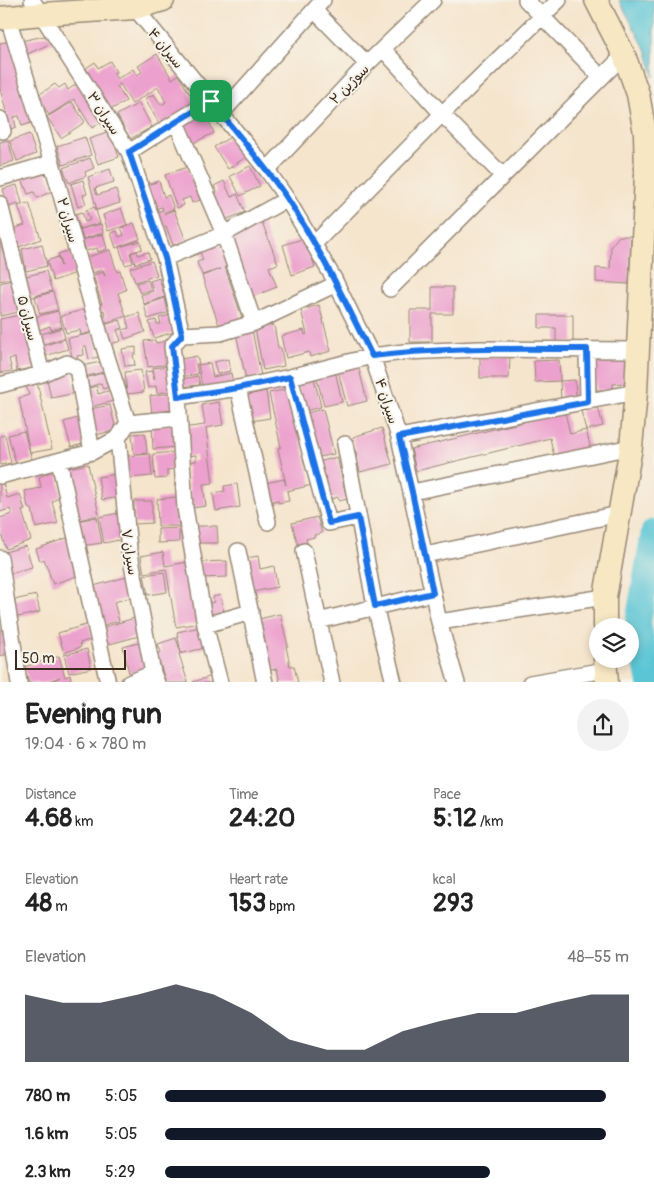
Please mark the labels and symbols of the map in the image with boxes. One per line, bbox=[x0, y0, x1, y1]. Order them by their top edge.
street label: سیران ۴ bbox=[144, 25, 187, 72]
street label: سوژین ۲ bbox=[326, 61, 373, 108]
pin bbox=[190, 80, 232, 122]
street label: سیران ۳ bbox=[83, 89, 124, 138]
street label: سیران ۲ bbox=[53, 196, 82, 244]
street label: سیران ۵ bbox=[14, 294, 41, 343]
street label: سیران ۴ bbox=[371, 376, 402, 426]
street label: سیران ۷ bbox=[117, 528, 142, 576]
scale bar bbox=[15, 648, 126, 671]

